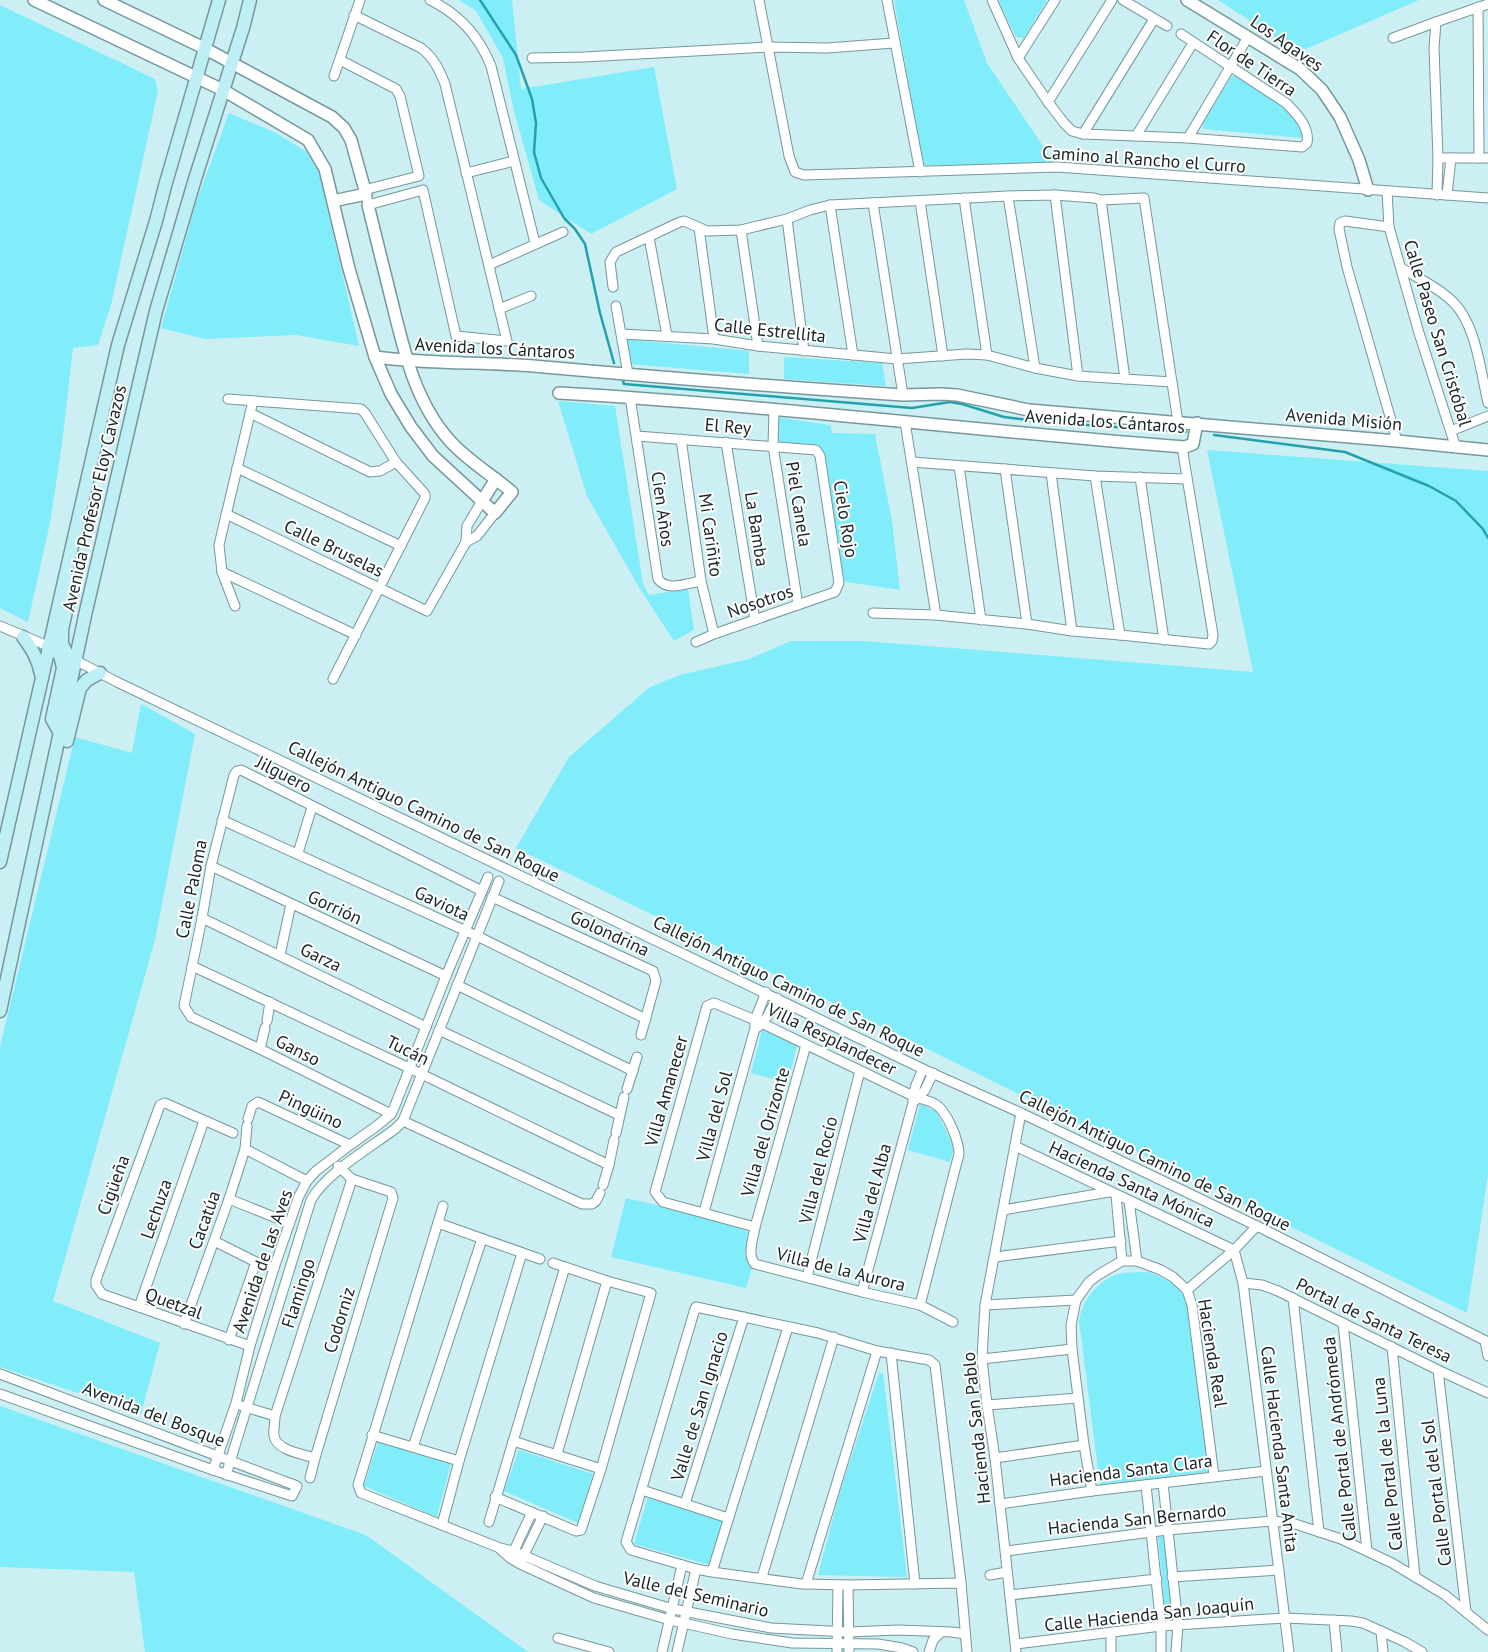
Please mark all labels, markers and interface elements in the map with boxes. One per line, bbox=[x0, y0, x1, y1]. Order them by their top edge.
street label: Los Agaves bbox=[1246, 10, 1328, 76]
street label: Flor de Tierra bbox=[1203, 25, 1301, 101]
street label: Camino al Rancho el Curro bbox=[1041, 140, 1247, 178]
street label: Calle Paseo San Cristóbal bbox=[1399, 237, 1478, 430]
street label: Calle Estrellita bbox=[713, 313, 827, 347]
street label: Avenida los Cántaros bbox=[414, 332, 576, 364]
street label: Avenida Profesor Eloy Cavazos bbox=[57, 382, 131, 614]
street label: Avenida Misión bbox=[1285, 402, 1403, 436]
street label: Avenida los Cántaros bbox=[1024, 404, 1186, 438]
street label: El Rey bbox=[704, 413, 753, 440]
street label: Piel Canela bbox=[781, 460, 817, 548]
street label: Cien Años bbox=[646, 470, 680, 548]
street label: Cielo Rojo bbox=[829, 479, 863, 559]
street label: La Bamba bbox=[740, 490, 774, 568]
street label: Mi Cariñito bbox=[694, 492, 728, 578]
street label: Calle Bruselas bbox=[280, 514, 388, 582]
street label: Nosotros bbox=[724, 579, 796, 623]
street label: Callejón Antiguo Camino de San Roque bbox=[284, 735, 564, 887]
street label: Jilguero bbox=[251, 750, 316, 798]
street label: Calle Paloma bbox=[170, 838, 212, 940]
street label: Gaviota bbox=[411, 880, 473, 926]
street label: Gorrión bbox=[304, 884, 366, 930]
street label: Golondrina bbox=[567, 905, 653, 961]
street label: Callejón Antiguo Camino de San Roque bbox=[649, 910, 929, 1062]
street label: Garza bbox=[297, 937, 345, 977]
street label: Villa Resplandecer bbox=[763, 997, 901, 1080]
street label: Ganso bbox=[272, 1029, 324, 1071]
street label: Tucán bbox=[383, 1030, 433, 1070]
street label: Villa Amanecer bbox=[639, 1033, 693, 1150]
street label: Villa del Orizonte bbox=[735, 1065, 794, 1200]
street label: Villa del Sol bbox=[691, 1068, 737, 1165]
street label: Pingüino bbox=[275, 1084, 347, 1134]
street label: Callejón Antiguo Camino de San Roque bbox=[1015, 1084, 1295, 1236]
street label: Villa del Rocío bbox=[793, 1114, 842, 1227]
street label: Hacienda Santa Mónica bbox=[1046, 1136, 1218, 1232]
street label: Villa del Alba bbox=[847, 1141, 896, 1246]
street label: Cigüeña bbox=[92, 1152, 134, 1218]
street label: Lechuza bbox=[135, 1176, 177, 1242]
street label: Avenida de las Aves bbox=[227, 1186, 297, 1336]
street label: Cacatúa bbox=[183, 1188, 225, 1252]
street label: Villa de la Aurora bbox=[773, 1242, 908, 1296]
street label: Flamingo bbox=[276, 1255, 320, 1331]
street label: Portal de Santa Teresa bbox=[1292, 1272, 1456, 1368]
street label: Quetzal bbox=[142, 1282, 207, 1324]
street label: Codorniz bbox=[318, 1284, 360, 1356]
street label: Hacienda Real bbox=[1193, 1297, 1233, 1410]
street label: Valle de San Ignacio bbox=[665, 1328, 733, 1485]
street label: Calle Portal de Andrómeda bbox=[1317, 1336, 1361, 1542]
street label: Calle Hacienda Santa Anita bbox=[1256, 1345, 1304, 1553]
street label: Hacienda San Pablo bbox=[957, 1351, 995, 1505]
street label: Avenida del Bosque bbox=[80, 1376, 228, 1452]
street label: Calle Portal de la Luna bbox=[1366, 1376, 1408, 1552]
street label: Calle Portal del Sol bbox=[1416, 1418, 1456, 1568]
street label: Hacienda Santa Clara bbox=[1048, 1449, 1214, 1491]
street label: Hacienda San Bernardo bbox=[1047, 1498, 1227, 1540]
street label: Valle del Seminario bbox=[620, 1566, 771, 1622]
street label: Calle Hacienda San Joaquín bbox=[1043, 1592, 1255, 1636]

